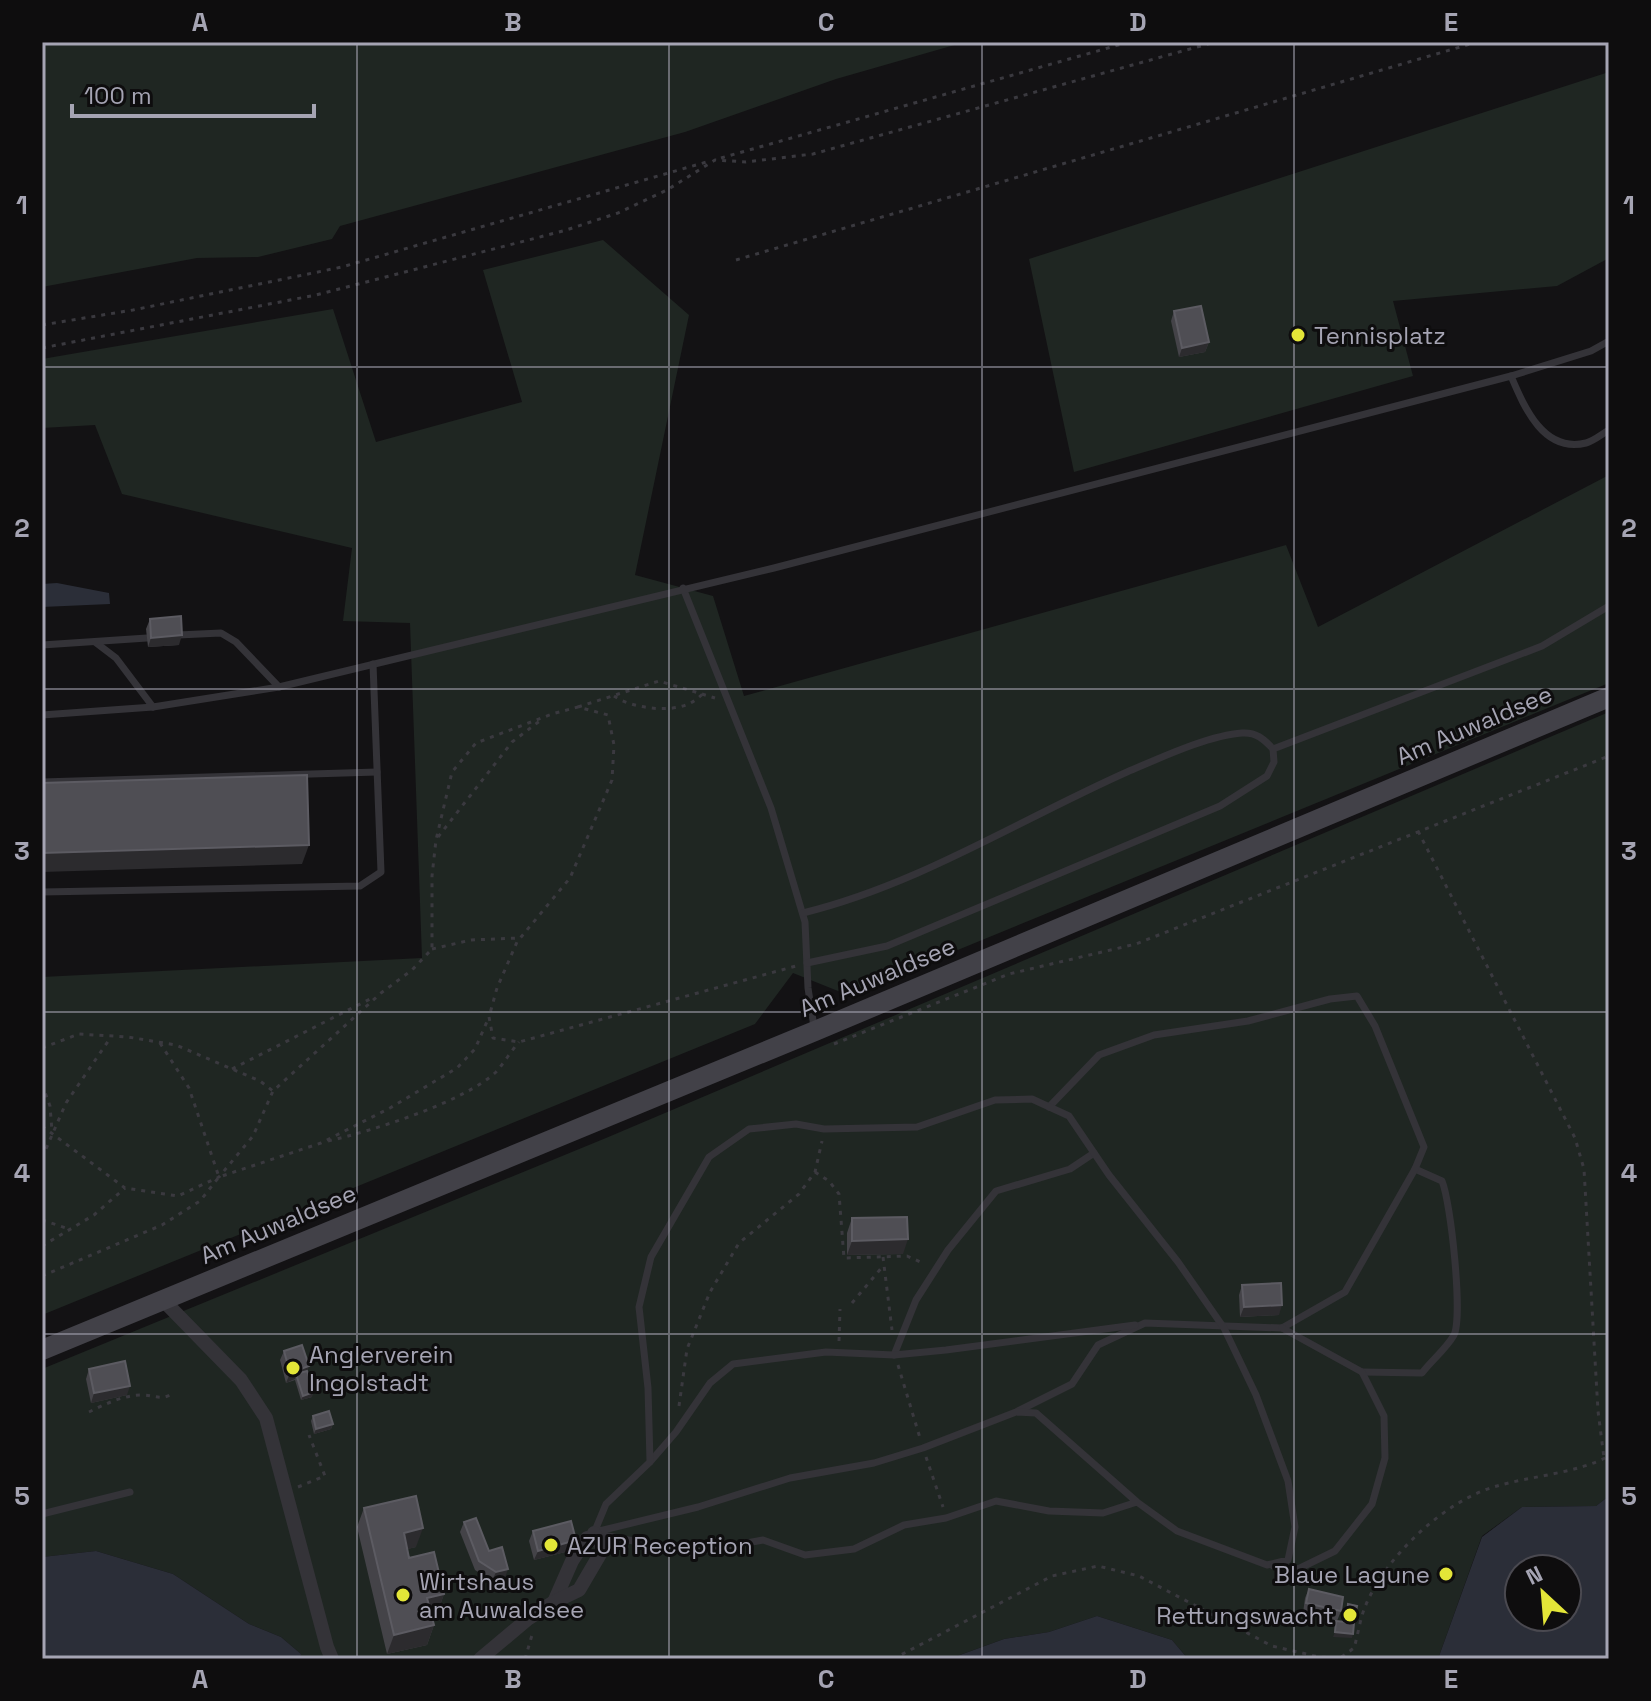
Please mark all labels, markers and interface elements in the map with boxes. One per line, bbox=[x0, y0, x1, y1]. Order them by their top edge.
text: A bbox=[192, 5, 209, 39]
text: B bbox=[504, 5, 522, 39]
text: C bbox=[818, 5, 834, 39]
text: D bbox=[1129, 5, 1147, 39]
text: E bbox=[1444, 5, 1458, 39]
scale bar bbox=[72, 68, 314, 118]
text: 100 m bbox=[84, 80, 152, 111]
text: 1 bbox=[16, 188, 28, 222]
text: 1 bbox=[1623, 188, 1635, 222]
place label: Tennisplatz bbox=[1314, 320, 1446, 351]
marker: Tennisplatz bbox=[1289, 326, 1307, 344]
text: 2 bbox=[14, 511, 30, 545]
text: 2 bbox=[1621, 511, 1637, 545]
street label: Am Auwaldsee bbox=[1391, 678, 1557, 772]
text: 3 bbox=[14, 834, 30, 868]
text: 3 bbox=[1621, 834, 1637, 868]
street label: Am Auwaldsee bbox=[794, 930, 960, 1024]
text: 4 bbox=[14, 1156, 30, 1190]
text: 4 bbox=[1621, 1156, 1637, 1190]
street label: Am Auwaldsee bbox=[195, 1177, 361, 1271]
place label: Anglerverein Ingolstadt bbox=[309, 1339, 453, 1398]
marker: Anglerverein Ingolstadt bbox=[284, 1359, 302, 1377]
text: 5 bbox=[14, 1479, 30, 1513]
text: 5 bbox=[1621, 1479, 1637, 1513]
place label: AZUR Reception bbox=[567, 1530, 753, 1561]
marker: AZUR Reception bbox=[542, 1536, 560, 1554]
north arrow bbox=[1503, 1553, 1583, 1633]
place label: Blaue Lagune bbox=[1274, 1559, 1430, 1590]
text: N bbox=[1521, 1559, 1547, 1591]
marker: Blaue Lagune bbox=[1437, 1565, 1455, 1583]
place label: Wirtshaus am Auwaldsee bbox=[419, 1566, 584, 1625]
marker: Wirtshaus am Auwaldsee bbox=[394, 1586, 412, 1604]
place label: Rettungswacht bbox=[1156, 1600, 1334, 1631]
marker: Rettungswacht bbox=[1341, 1606, 1359, 1624]
text: A bbox=[192, 1662, 209, 1696]
text: B bbox=[504, 1662, 522, 1696]
text: C bbox=[818, 1662, 834, 1696]
text: D bbox=[1129, 1662, 1147, 1696]
text: E bbox=[1444, 1662, 1458, 1696]

